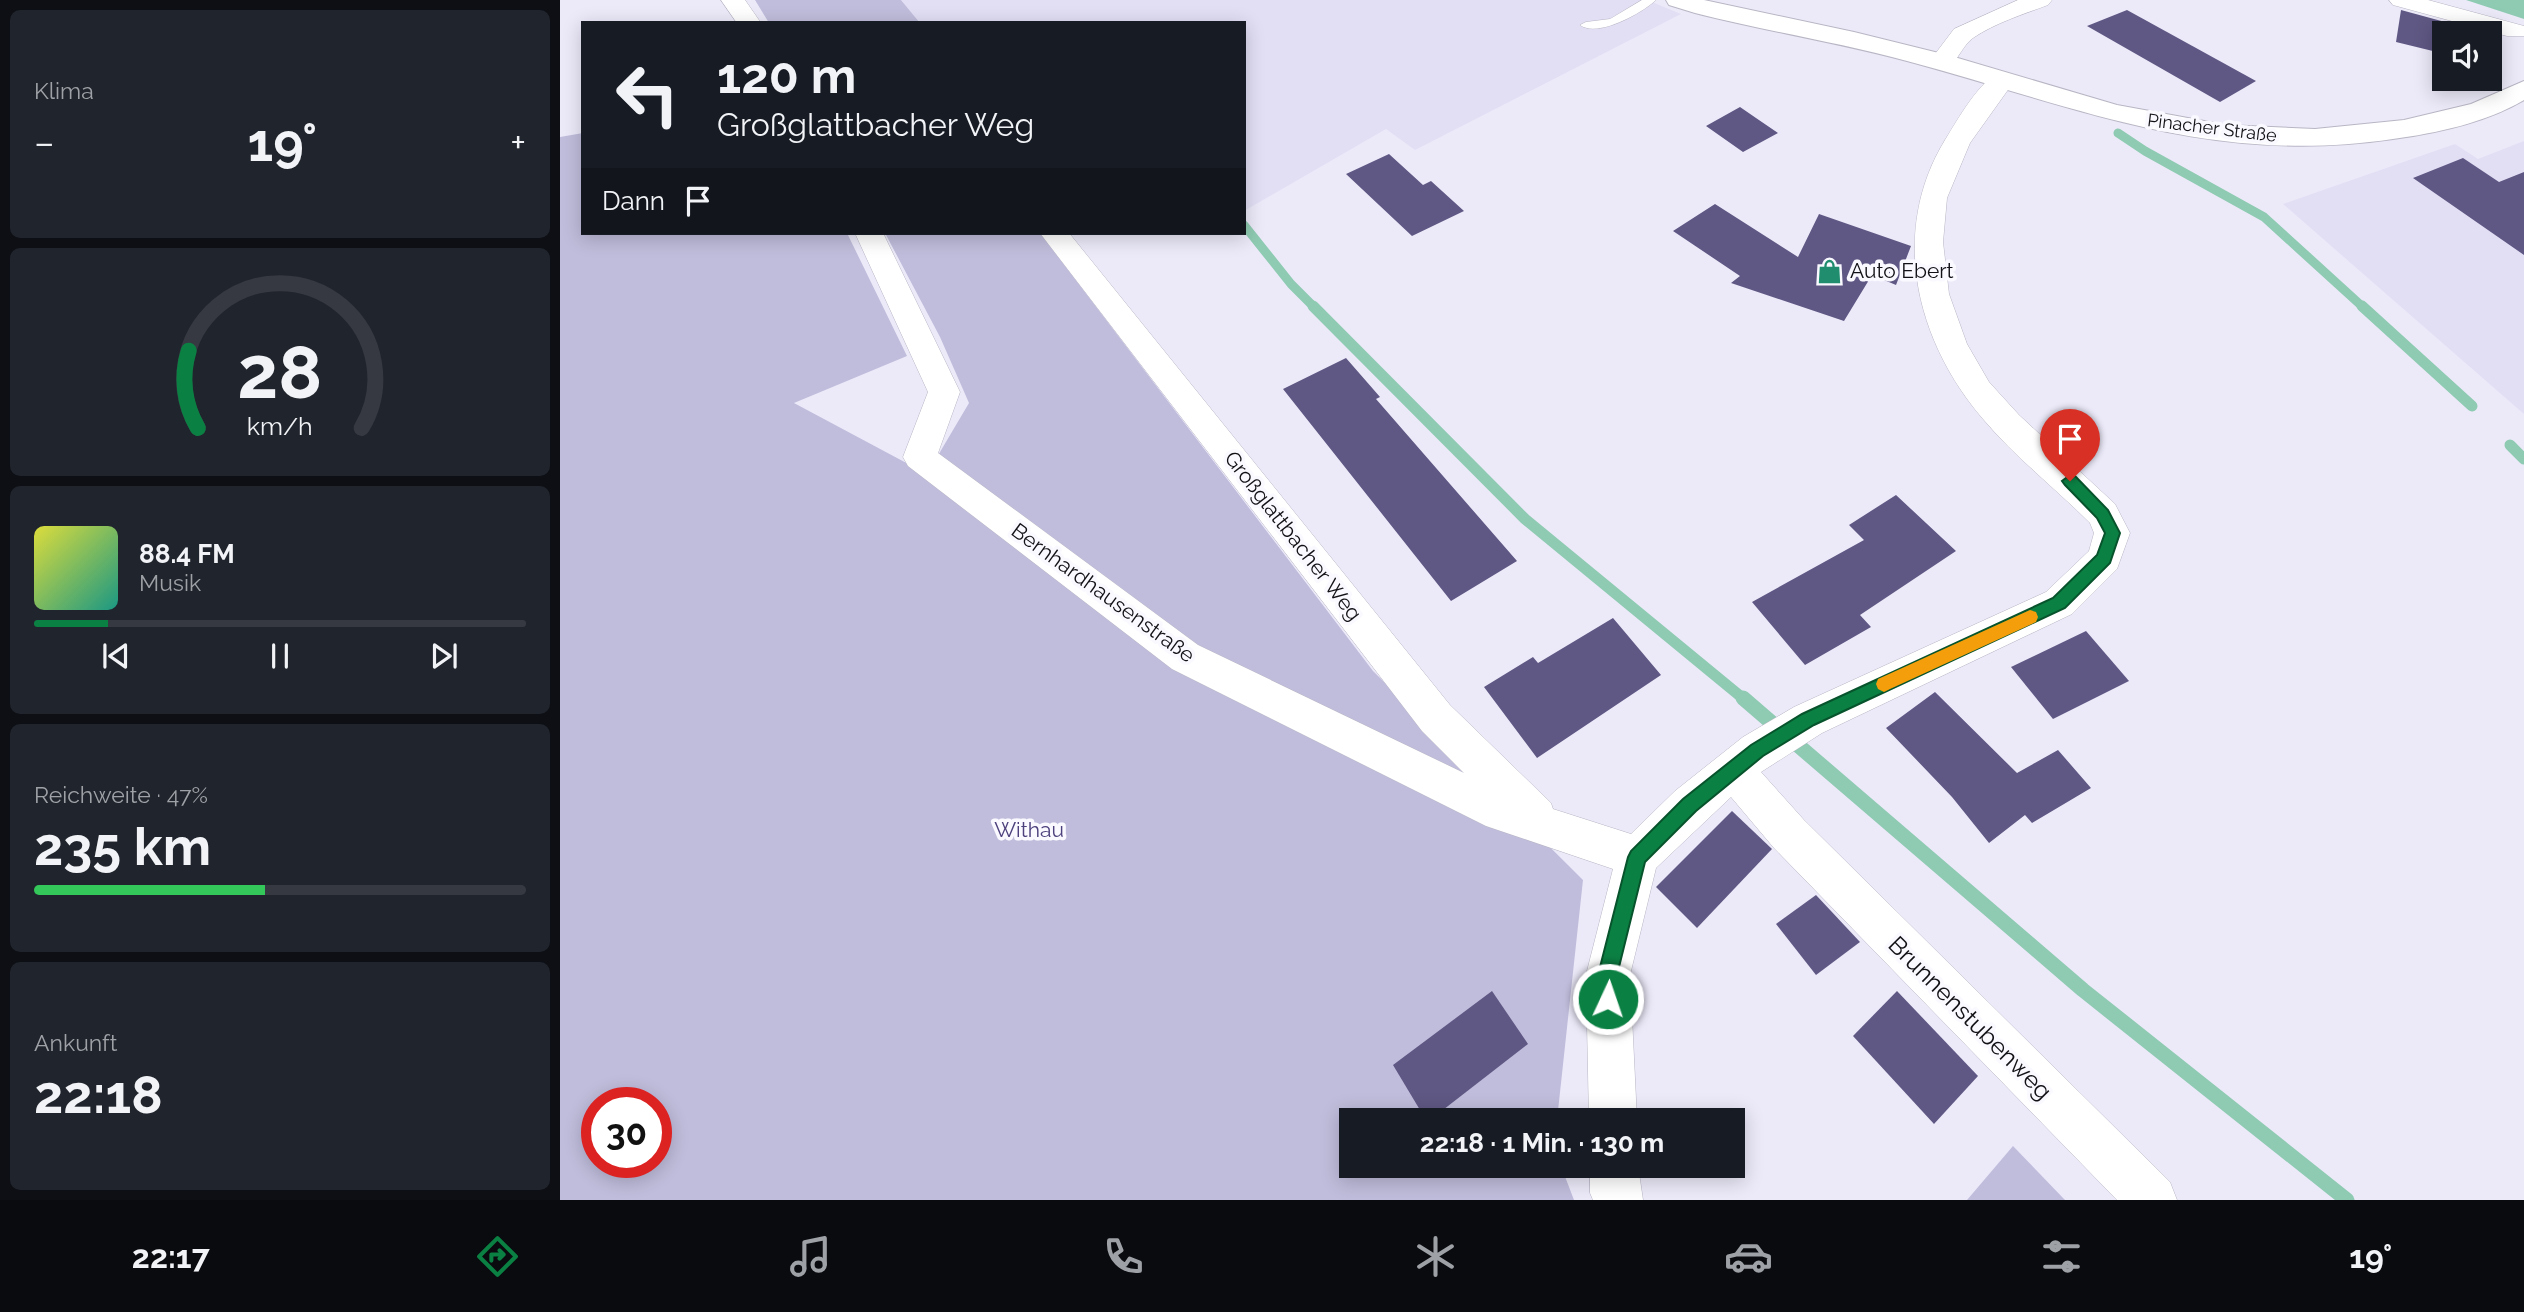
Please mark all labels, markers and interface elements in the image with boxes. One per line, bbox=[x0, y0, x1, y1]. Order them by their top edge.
map controls bbox=[2432, 21, 2502, 91]
button: sound bbox=[2432, 21, 2502, 91]
text: 120 m bbox=[717, 47, 856, 104]
icon: left bbox=[602, 49, 693, 140]
text: Klima bbox=[34, 77, 94, 104]
text: Großglattbacher Weg bbox=[717, 106, 1034, 143]
street label: Pinacher Straße bbox=[2146, 109, 2278, 146]
text: 19° bbox=[248, 112, 317, 173]
text: − bbox=[34, 120, 54, 165]
text: + bbox=[510, 120, 526, 165]
icon: arrive bbox=[679, 182, 717, 220]
text: Dann bbox=[602, 186, 665, 216]
shop icon: Auto Ebert bbox=[1816, 257, 1844, 285]
place label: Auto Ebert bbox=[1850, 258, 1954, 283]
text: 28 bbox=[237, 330, 323, 415]
pin bbox=[2040, 409, 2100, 481]
text: km/h bbox=[247, 411, 313, 441]
icon: arrive bbox=[2051, 420, 2089, 458]
street label: Großglattbacher Weg bbox=[1219, 446, 1367, 625]
street label: Bernhardhausenstraße bbox=[1007, 518, 1200, 668]
text: 88.4 FM bbox=[139, 539, 235, 569]
text: Musik bbox=[139, 569, 201, 596]
icon: previous bbox=[97, 637, 135, 675]
icon: pause bbox=[261, 637, 299, 675]
icon: next bbox=[425, 637, 463, 675]
text: Reichweite · 47% bbox=[34, 781, 208, 808]
text: 235 km bbox=[34, 816, 211, 877]
park label: Withau bbox=[994, 817, 1064, 842]
street label: Brunnenstubenweg bbox=[1883, 930, 2058, 1105]
position arrow bbox=[1571, 962, 1645, 1036]
text: Ankunft bbox=[34, 1029, 117, 1056]
text: 22:18 bbox=[34, 1064, 163, 1125]
speed limit sign: 30 bbox=[581, 1087, 672, 1178]
text: 22:18 · 1 Min. · 130 m bbox=[1420, 1128, 1664, 1158]
icon: directions bbox=[473, 1232, 522, 1281]
icon: music bbox=[786, 1232, 835, 1281]
icon: phone bbox=[1099, 1232, 1148, 1281]
icon: climate bbox=[1411, 1232, 1460, 1281]
icon: car bbox=[1724, 1232, 1773, 1281]
icon: filters bbox=[2037, 1232, 2086, 1281]
text: 22:17 bbox=[132, 1238, 210, 1275]
text: 19° bbox=[2349, 1238, 2392, 1275]

